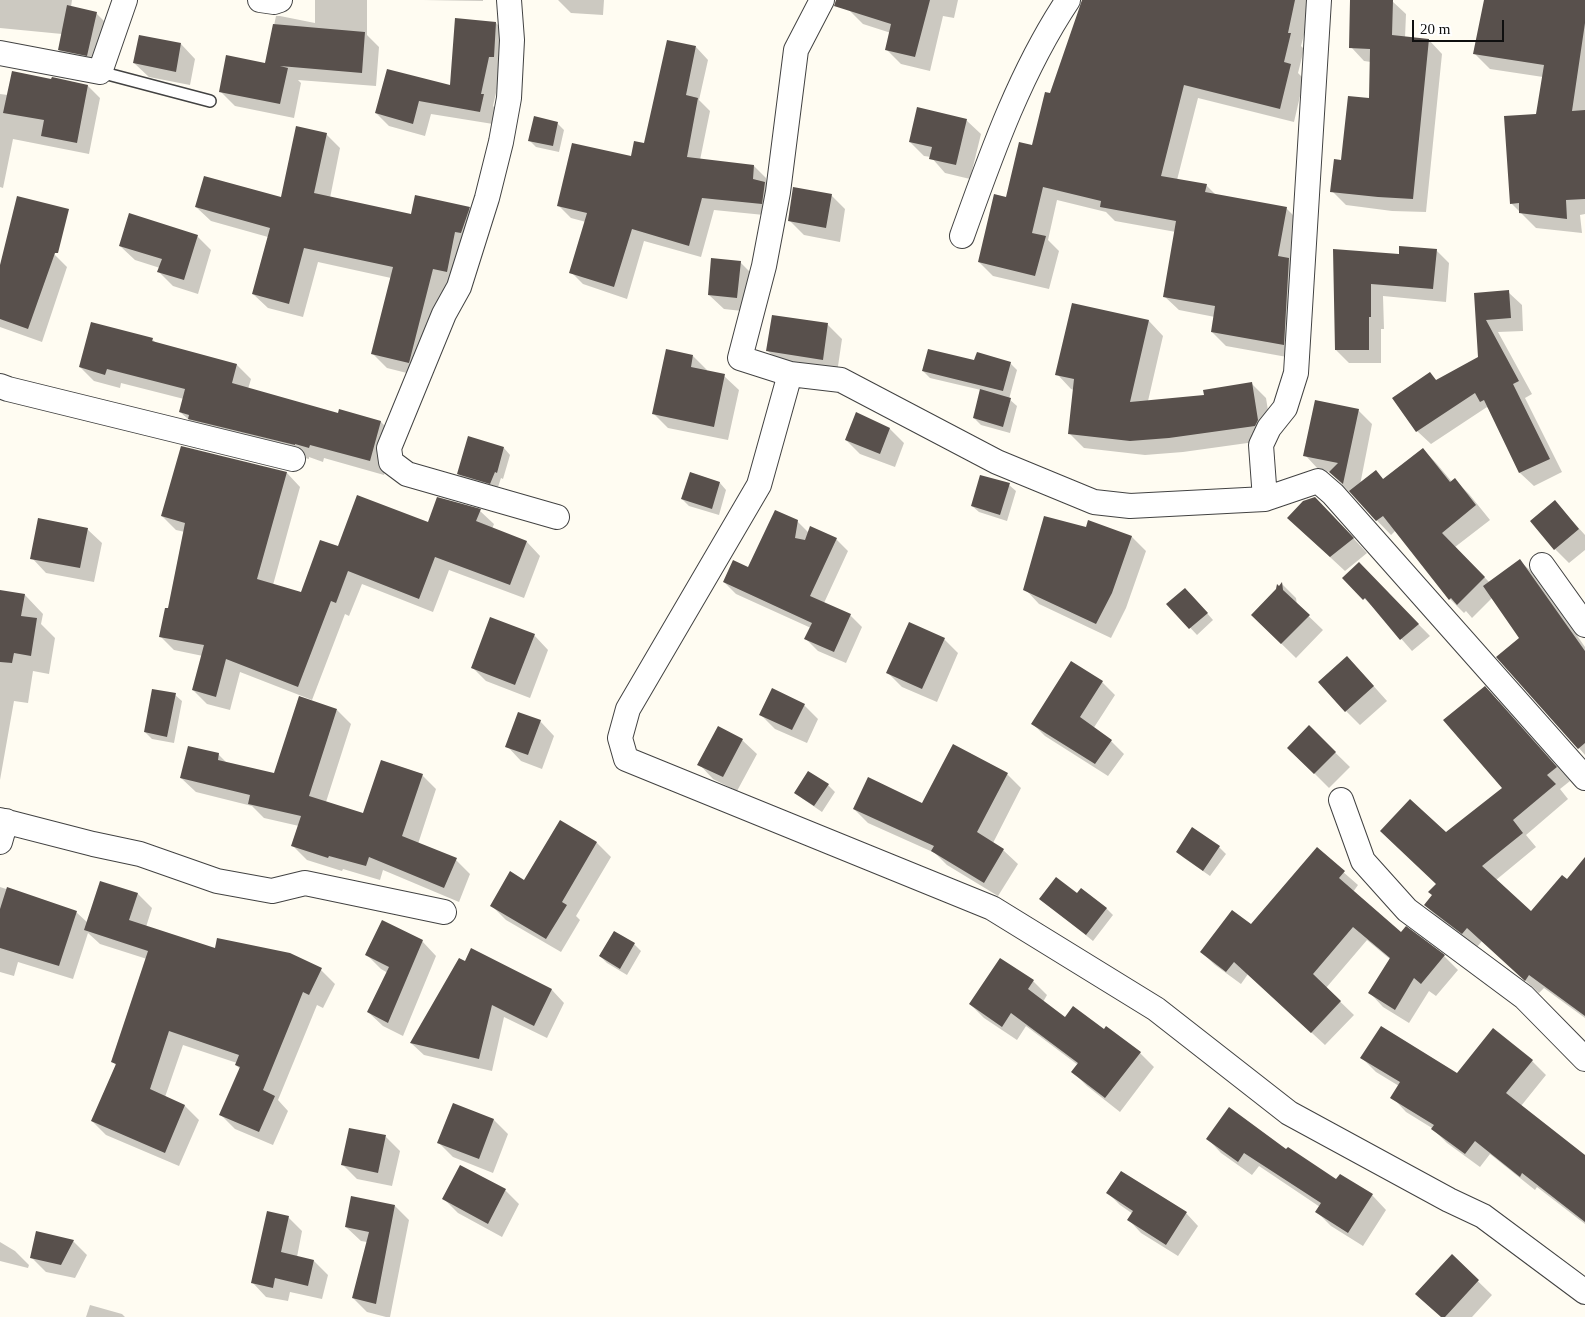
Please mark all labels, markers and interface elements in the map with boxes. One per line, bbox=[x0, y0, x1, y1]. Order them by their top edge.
scale bar bbox=[1415, 10, 1508, 42]
text: 20 m bbox=[1420, 21, 1450, 37]

